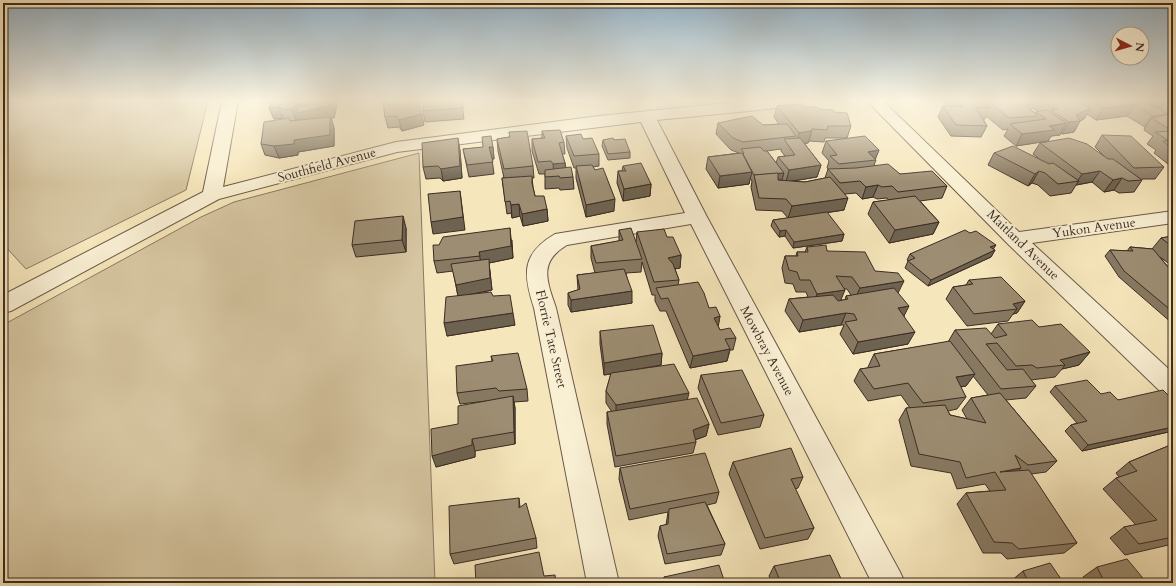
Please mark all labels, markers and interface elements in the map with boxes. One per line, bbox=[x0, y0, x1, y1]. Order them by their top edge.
north arrow bbox=[1110, 26, 1150, 66]
text: N bbox=[1131, 41, 1147, 53]
street label: Southfield Avenue bbox=[276, 143, 378, 187]
street label: Maitland Avenue bbox=[983, 206, 1063, 284]
street label: Yukon Avenue bbox=[1051, 213, 1137, 243]
street label: Florrie Tate Street bbox=[531, 288, 571, 390]
street label: Mowbray Avenue bbox=[736, 303, 798, 399]

